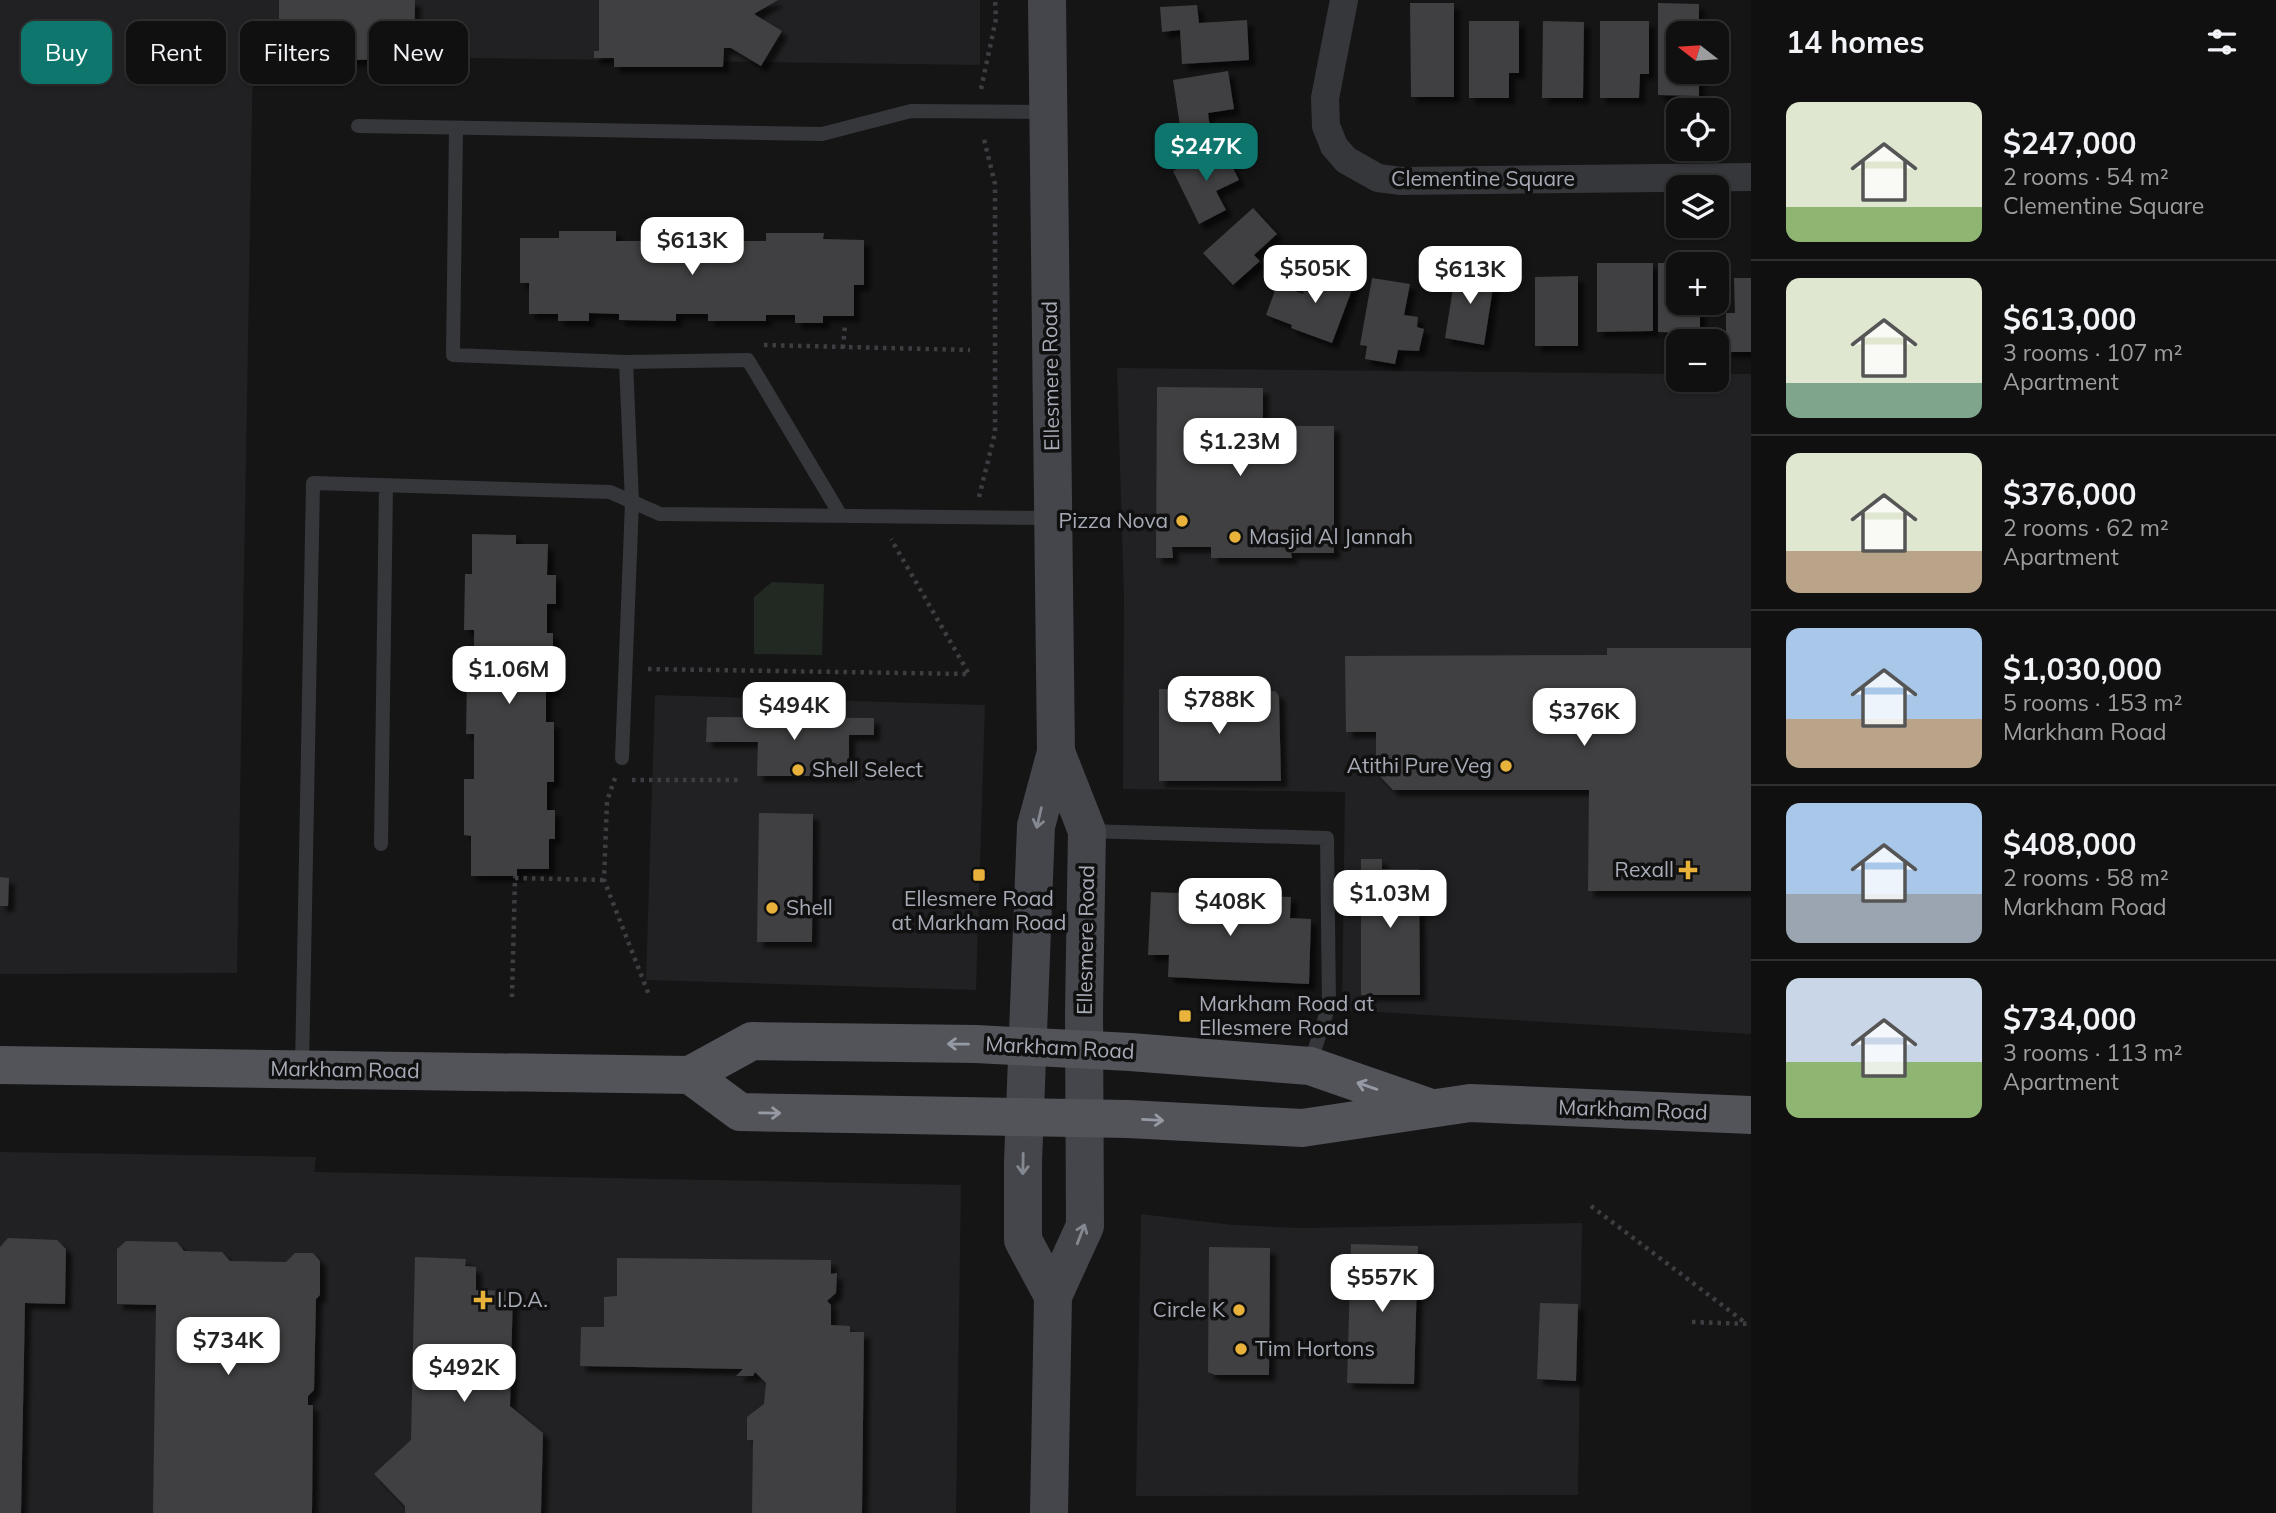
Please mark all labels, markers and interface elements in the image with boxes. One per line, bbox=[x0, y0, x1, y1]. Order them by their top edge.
chip: Buy bbox=[21, 21, 112, 84]
chip: Rent bbox=[126, 21, 226, 84]
chip: Filters bbox=[240, 21, 355, 84]
chip: New bbox=[369, 21, 468, 84]
north arrow bbox=[1666, 21, 1729, 84]
map controls bbox=[1666, 21, 1729, 392]
text: 14 homes bbox=[1786, 23, 1925, 61]
icon: filters bbox=[2203, 23, 2241, 61]
button: locate bbox=[1666, 98, 1729, 161]
pin: $247K bbox=[1157, 124, 1255, 183]
text: $247,000 bbox=[2003, 124, 2136, 162]
icon: home bbox=[1842, 130, 1926, 214]
text: $247K bbox=[1171, 131, 1241, 160]
text: 2 rooms · 54 m² bbox=[2003, 162, 2169, 191]
street label: Clementine Square bbox=[1391, 165, 1575, 191]
button: layers bbox=[1666, 175, 1729, 238]
text: Clementine Square bbox=[2003, 191, 2204, 220]
pin: $613K bbox=[643, 218, 741, 277]
text: $613K bbox=[657, 225, 727, 254]
pin: $505K bbox=[1266, 246, 1364, 305]
pin: $613K bbox=[1421, 246, 1519, 306]
button: + bbox=[1666, 252, 1729, 315]
text: $505K bbox=[1280, 253, 1350, 282]
text: $613K bbox=[1435, 254, 1505, 283]
text: $613,000 bbox=[2003, 300, 2136, 338]
street label: Ellesmere Road bbox=[1036, 301, 1064, 451]
icon: home bbox=[1842, 306, 1926, 390]
button: − bbox=[1666, 329, 1729, 392]
text: 3 rooms · 107 m² bbox=[2003, 338, 2183, 367]
text: Apartment bbox=[2003, 367, 2119, 396]
pin: $1.23M bbox=[1183, 419, 1297, 478]
text: $1.23M bbox=[1200, 426, 1280, 455]
text: $376,000 bbox=[2003, 475, 2136, 513]
icon: home bbox=[1842, 481, 1926, 565]
place label: Pizza Nova bbox=[1058, 507, 1168, 533]
marker: Pizza Nova bbox=[1174, 513, 1190, 529]
text: 2 rooms · 62 m² bbox=[2003, 513, 2169, 542]
place label: Masjid Al Jannah bbox=[1249, 523, 1413, 549]
marker: Masjid Al Jannah bbox=[1227, 529, 1243, 545]
text: Apartment bbox=[2003, 542, 2119, 571]
pin: $1.06M bbox=[452, 646, 566, 706]
text: $1,030,000 bbox=[2003, 650, 2162, 688]
text: $1.06M bbox=[469, 654, 549, 683]
icon: home bbox=[1842, 656, 1926, 740]
pin: $788K bbox=[1170, 676, 1268, 736]
pin: $494K bbox=[745, 682, 843, 742]
text: $788K bbox=[1184, 684, 1254, 713]
pin: $376K bbox=[1535, 688, 1633, 748]
text: 5 rooms · 153 m² bbox=[2003, 688, 2183, 717]
text: $494K bbox=[759, 690, 829, 719]
text: $376K bbox=[1549, 696, 1619, 725]
text: Markham Road bbox=[2003, 717, 2167, 746]
place label: Atithi Pure Veg bbox=[1347, 752, 1492, 778]
place label: Shell Select bbox=[812, 756, 923, 782]
marker: Atithi Pure Veg bbox=[1498, 758, 1514, 774]
marker: Shell Select bbox=[790, 762, 806, 778]
one-way arrow bbox=[1032, 806, 1045, 829]
text: $408,000 bbox=[2003, 825, 2136, 863]
icon: home bbox=[1842, 831, 1926, 915]
place label: Rexall bbox=[1615, 856, 1674, 882]
marker: Rexall bbox=[1680, 862, 1696, 878]
text: 2 rooms · 58 m² bbox=[2003, 863, 2169, 892]
street label: Ellesmere Road bbox=[1071, 865, 1099, 1015]
marker: Ellesmere Road at Markham Road bbox=[971, 867, 987, 883]
pin: $1.03M bbox=[1333, 870, 1447, 930]
pin: $408K bbox=[1181, 878, 1279, 938]
text: $1.03M bbox=[1350, 878, 1430, 907]
place label: Ellesmere Road at Markham Road bbox=[892, 885, 1066, 935]
text: $408K bbox=[1195, 886, 1265, 915]
text: Markham Road bbox=[2003, 892, 2167, 921]
place label: Shell bbox=[786, 894, 833, 920]
marker: Shell bbox=[764, 900, 780, 916]
place label: Markham Road at Ellesmere Road bbox=[1199, 990, 1374, 1040]
text: $734,000 bbox=[2003, 1000, 2136, 1038]
icon: home bbox=[1842, 1006, 1926, 1090]
marker: Markham Road at Ellesmere Road bbox=[1177, 1008, 1193, 1024]
street label: Markham Road bbox=[985, 1030, 1135, 1064]
one-way arrow bbox=[947, 1037, 970, 1051]
text: 3 rooms · 113 m² bbox=[2003, 1038, 2183, 1067]
street label: Markham Road bbox=[270, 1055, 420, 1083]
text: Apartment bbox=[2003, 1067, 2119, 1096]
one-way arrow bbox=[1356, 1079, 1378, 1091]
street label: Markham Road bbox=[1558, 1093, 1708, 1125]
one-way arrow bbox=[759, 1106, 782, 1120]
one-way arrow bbox=[1141, 1114, 1164, 1127]
one-way arrow bbox=[1016, 1152, 1030, 1175]
one-way arrow bbox=[1076, 1223, 1088, 1245]
pin: $557K bbox=[1333, 1254, 1431, 1314]
text: $557K bbox=[1347, 1262, 1417, 1291]
place label: I.D.A. bbox=[497, 1286, 548, 1312]
marker: I.D.A. bbox=[475, 1292, 491, 1308]
place label: Circle K bbox=[1153, 1296, 1226, 1322]
marker: Circle K bbox=[1231, 1302, 1247, 1318]
pin: $734K bbox=[179, 1318, 277, 1377]
text: $734K bbox=[193, 1325, 263, 1354]
place label: Tim Hortons bbox=[1255, 1335, 1375, 1361]
marker: Tim Hortons bbox=[1233, 1341, 1249, 1357]
pin: $492K bbox=[415, 1344, 513, 1404]
text: $492K bbox=[429, 1352, 499, 1381]

